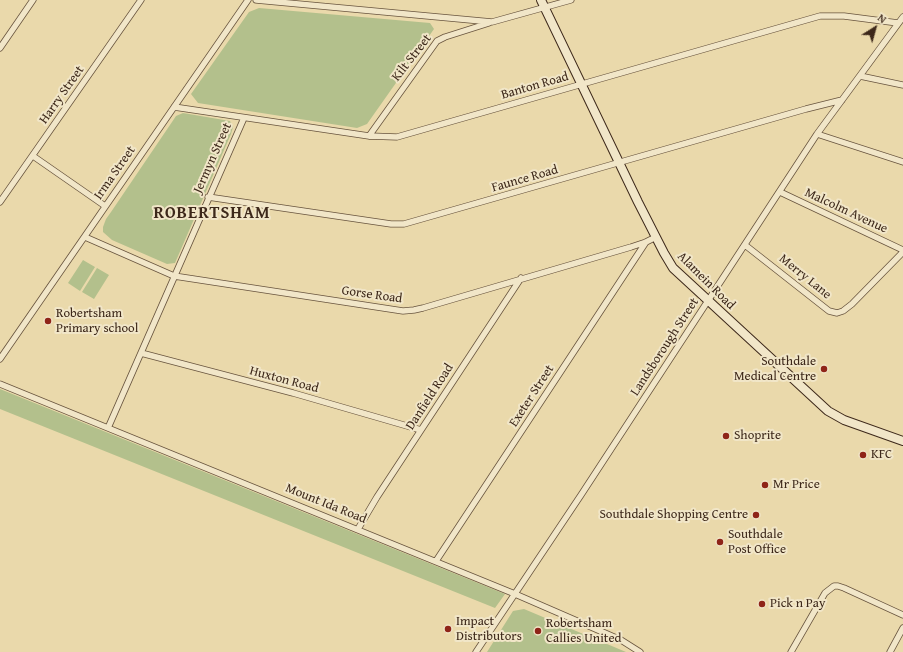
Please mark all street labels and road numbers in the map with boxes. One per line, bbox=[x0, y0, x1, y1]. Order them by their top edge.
street label: Kilt Street bbox=[389, 31, 435, 85]
street label: Harry Street bbox=[36, 63, 88, 127]
street label: Banton Road bbox=[499, 69, 571, 103]
street label: Jermyn Street bbox=[190, 120, 236, 196]
street label: Irma Street bbox=[91, 143, 139, 203]
street label: Faunce Road bbox=[490, 162, 560, 196]
street label: Malcolm Avenue bbox=[802, 185, 890, 237]
street label: Alamein Road bbox=[674, 249, 738, 313]
street label: Merry Lane bbox=[776, 251, 834, 303]
street label: Gorse Road bbox=[341, 283, 403, 307]
street label: Landsborough Street bbox=[628, 295, 702, 399]
street label: Danfield Road bbox=[403, 361, 457, 433]
street label: Exeter Street bbox=[506, 362, 558, 430]
street label: Huxton Road bbox=[248, 363, 320, 397]
street label: Mount Ida Road bbox=[283, 481, 369, 527]

